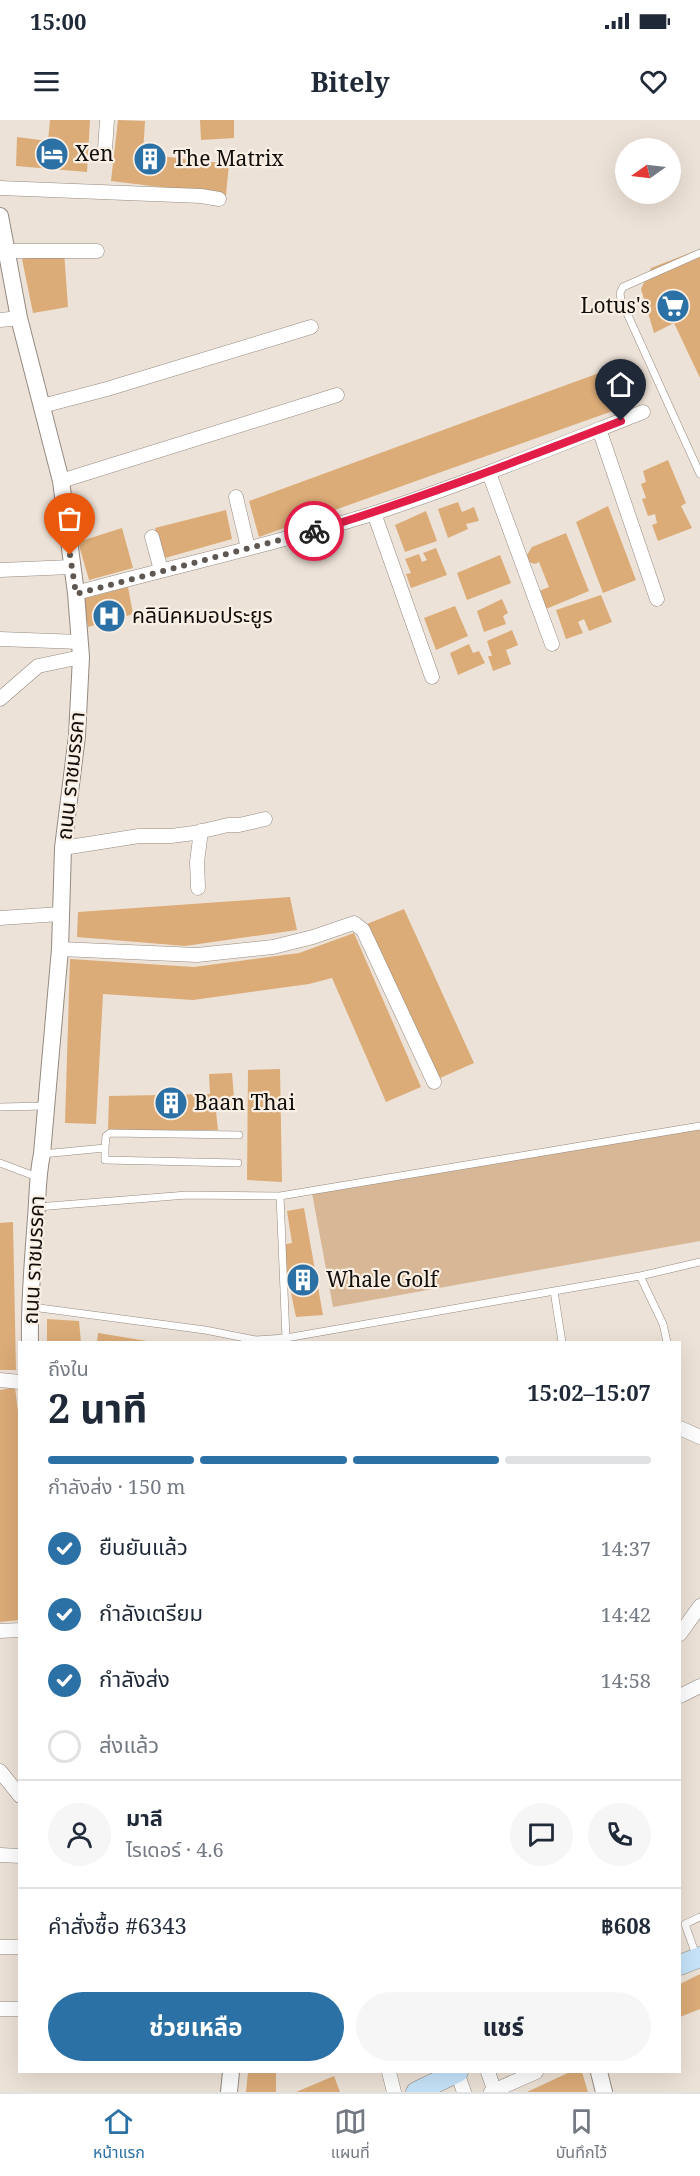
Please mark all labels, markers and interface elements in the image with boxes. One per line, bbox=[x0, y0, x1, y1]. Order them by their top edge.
text: 15:00 bbox=[30, 6, 86, 36]
text: Bitely bbox=[310, 63, 390, 100]
icon: menu bbox=[30, 65, 63, 98]
icon: heart bbox=[637, 65, 670, 98]
hotel icon: Xen bbox=[34, 136, 70, 172]
north arrow bbox=[615, 138, 681, 204]
map controls bbox=[615, 138, 681, 204]
place label: Xen bbox=[75, 139, 114, 167]
building icon: The Matrix bbox=[132, 141, 168, 177]
place label: The Matrix bbox=[173, 144, 284, 172]
supermarket icon: Lotus's bbox=[655, 288, 691, 324]
place label: Lotus's bbox=[581, 291, 650, 319]
pin bbox=[595, 359, 646, 421]
icon: home bbox=[604, 368, 637, 401]
pin bbox=[44, 493, 95, 555]
courier bbox=[284, 501, 344, 561]
icon: bag bbox=[53, 502, 86, 535]
icon: bike bbox=[298, 515, 331, 548]
hospital icon: คลินิคหมอประยูร bbox=[91, 598, 127, 634]
place label: คลินิคหมอประยูร bbox=[132, 601, 273, 629]
street label: ถนน ราชมรรคา bbox=[49, 710, 91, 841]
building icon: Baan Thai bbox=[153, 1085, 189, 1121]
place label: Baan Thai bbox=[194, 1088, 295, 1116]
street label: ถนน ราชมรรคา bbox=[16, 1195, 50, 1325]
building icon: Whale Golf bbox=[285, 1262, 321, 1298]
place label: Whale Golf bbox=[326, 1265, 440, 1293]
text: ถึงใน bbox=[48, 1355, 89, 1382]
text: 15:02–15:07 bbox=[527, 1377, 651, 1407]
text: 2 นาที bbox=[48, 1381, 147, 1434]
text: กำลังส่ง · 150 m bbox=[48, 1473, 186, 1500]
text: ยืนยันแล้ว bbox=[99, 1531, 188, 1561]
icon: check bbox=[48, 1532, 81, 1565]
text: 14:37 bbox=[601, 1535, 651, 1562]
text: กำลังเตรียม bbox=[99, 1597, 203, 1627]
icon: check bbox=[48, 1598, 81, 1631]
text: 14:42 bbox=[601, 1601, 651, 1628]
text: กำลังส่ง bbox=[99, 1663, 170, 1693]
icon: check bbox=[48, 1664, 81, 1697]
text: 14:58 bbox=[601, 1667, 651, 1694]
text: ส่งแล้ว bbox=[99, 1729, 159, 1759]
text: มาลี bbox=[126, 1802, 163, 1832]
button: person bbox=[48, 1803, 111, 1866]
button: chat bbox=[510, 1803, 573, 1866]
button: phone bbox=[588, 1803, 651, 1866]
text: ไรเดอร์ · 4.6 bbox=[126, 1836, 224, 1863]
text: คำสั่งซื้อ #6343 bbox=[48, 1910, 187, 1940]
text: ฿608 bbox=[601, 1910, 651, 1940]
button: ช่วยเหลือ bbox=[48, 1992, 344, 2061]
button: แชร์ bbox=[356, 1992, 651, 2061]
tab: หน้าแรก bbox=[93, 2105, 145, 2165]
tab: แผนที่ bbox=[331, 2105, 370, 2165]
tab: บันทึกไว้ bbox=[556, 2105, 607, 2165]

